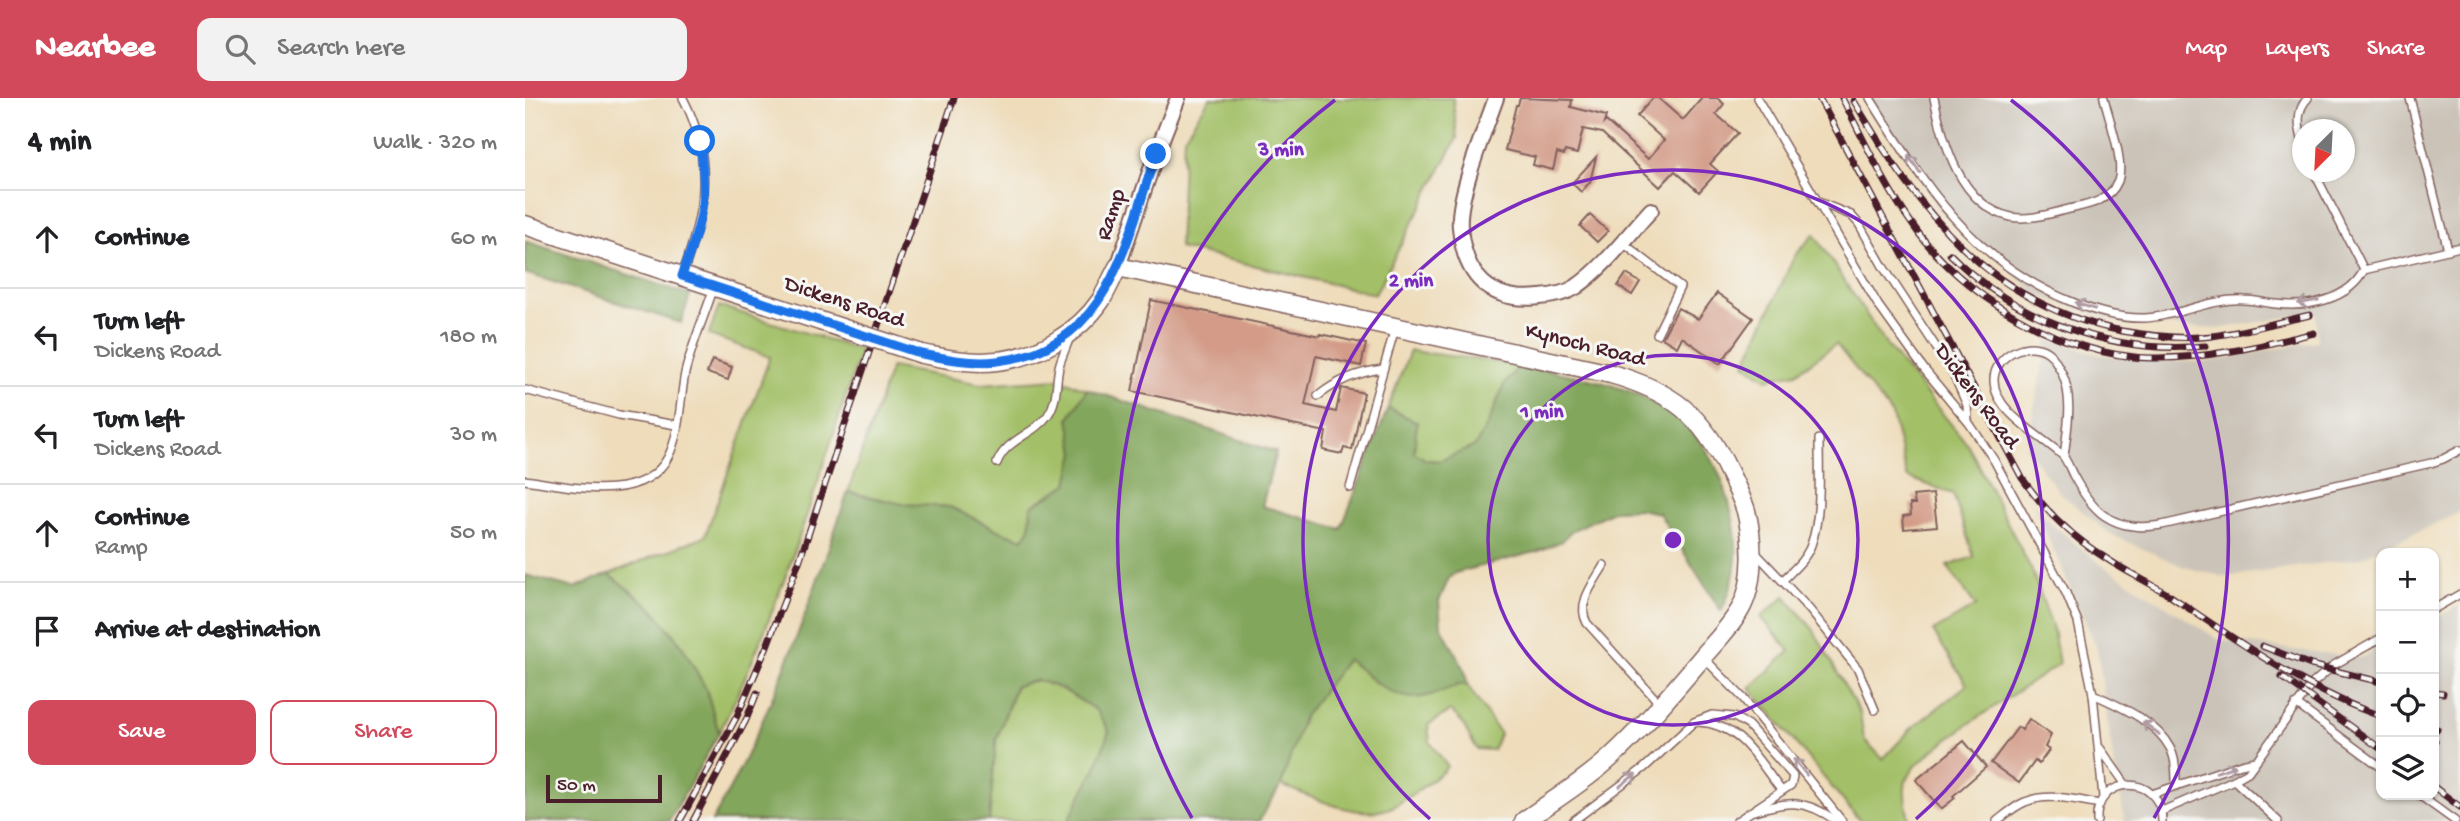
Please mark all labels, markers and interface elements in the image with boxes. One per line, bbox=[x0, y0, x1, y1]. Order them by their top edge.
search box bbox=[197, 18, 687, 81]
text: Nearbee bbox=[35, 30, 155, 68]
icon: search bbox=[221, 30, 259, 68]
text: Search here bbox=[277, 34, 405, 65]
text: Map bbox=[2185, 35, 2227, 64]
text: Layers bbox=[2265, 35, 2329, 64]
text: Share bbox=[2367, 35, 2425, 64]
north arrow bbox=[2292, 119, 2355, 182]
route start bbox=[684, 125, 715, 156]
text: 4 min bbox=[28, 126, 91, 161]
text: Walk · 320 m bbox=[373, 130, 497, 157]
route end bbox=[1140, 138, 1171, 169]
text: 3 min bbox=[1257, 139, 1305, 164]
one-way arrow bbox=[1907, 155, 1921, 174]
street label: Ramp bbox=[1091, 186, 1133, 244]
icon: ahead bbox=[28, 220, 66, 258]
text: Continue bbox=[95, 224, 189, 255]
text: 60 m bbox=[451, 226, 497, 253]
street label: Dickens Road bbox=[778, 270, 909, 336]
text: 2 min bbox=[1389, 270, 1434, 295]
one-way arrow bbox=[2298, 296, 2320, 309]
one-way arrow bbox=[2074, 299, 2096, 311]
text: Turn left bbox=[95, 308, 183, 339]
icon: left bbox=[28, 318, 66, 356]
street label: Kynoch Road bbox=[1522, 318, 1649, 374]
text: 180 m bbox=[440, 324, 497, 351]
street label: Dickens Road bbox=[1926, 337, 2025, 456]
text: Dickens Road bbox=[95, 339, 220, 366]
text: 1 min bbox=[1520, 401, 1564, 426]
text: Turn left bbox=[95, 406, 183, 437]
icon: left bbox=[28, 416, 66, 454]
text: 30 m bbox=[450, 422, 497, 449]
text: Dickens Road bbox=[95, 437, 220, 464]
text: Continue bbox=[95, 504, 189, 535]
icon: ahead bbox=[28, 514, 66, 552]
text: 50 m bbox=[450, 520, 497, 547]
centre of rings bbox=[1661, 528, 1685, 552]
text: Ramp bbox=[95, 535, 147, 562]
map controls bbox=[2376, 548, 2439, 800]
button: + bbox=[2376, 548, 2439, 611]
button: − bbox=[2376, 611, 2439, 674]
icon: arrive bbox=[28, 612, 66, 650]
text: Arrive at destination bbox=[95, 616, 320, 647]
button: locate bbox=[2376, 674, 2439, 737]
button: Save bbox=[28, 700, 256, 765]
button: Share bbox=[270, 700, 497, 765]
one-way arrow bbox=[2142, 720, 2160, 735]
button: layers bbox=[2376, 737, 2439, 800]
one-way arrow bbox=[1792, 759, 1808, 777]
one-way arrow bbox=[2215, 762, 2237, 774]
scale bar bbox=[546, 772, 661, 804]
one-way arrow bbox=[1618, 773, 1636, 788]
text: 50 m bbox=[557, 775, 596, 798]

